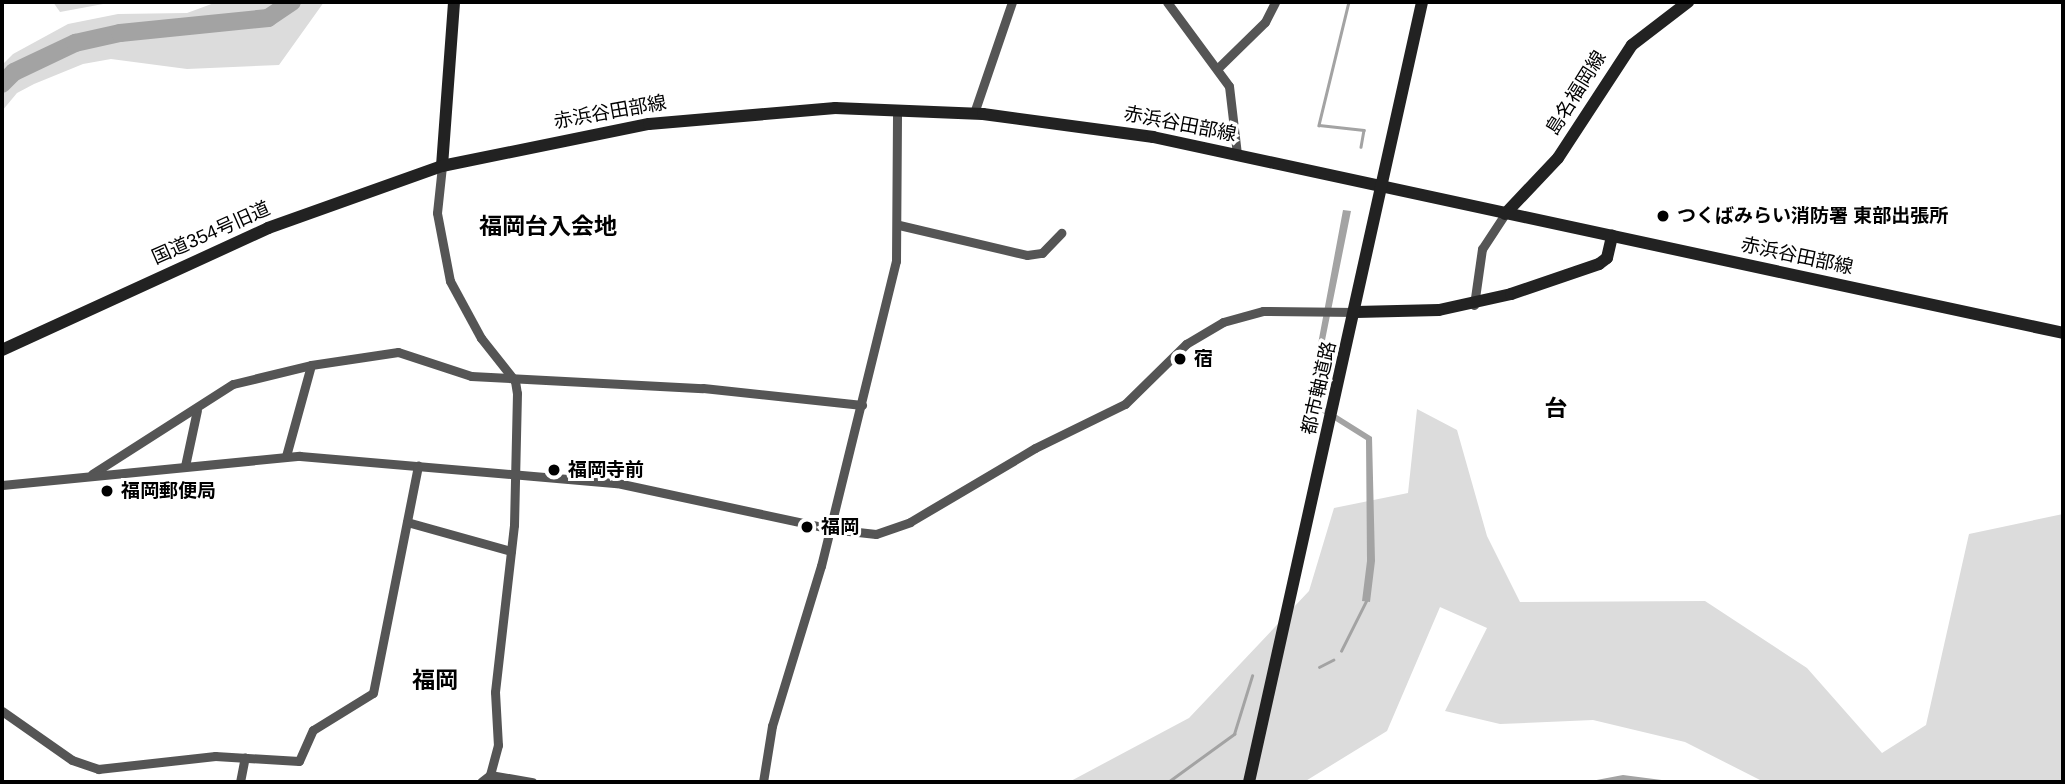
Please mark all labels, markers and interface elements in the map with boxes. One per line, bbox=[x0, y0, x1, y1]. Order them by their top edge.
street label: 島名福岡線 bbox=[1541, 47, 1611, 139]
street label: 赤浜谷田部線 bbox=[552, 91, 668, 133]
street label: 赤浜谷田部線 bbox=[1122, 102, 1238, 146]
street label: 国道354号旧道 bbox=[148, 197, 274, 269]
place label: つくばみらい消防署 東部出張所 bbox=[1677, 205, 1948, 227]
marker: つくばみらい消防署 東部出張所 bbox=[1655, 208, 1671, 224]
district label: 福岡台入会地 bbox=[479, 212, 617, 240]
street label: 赤浜谷田部線 bbox=[1739, 233, 1855, 279]
street label: 都市軸道路 bbox=[1297, 339, 1341, 437]
place label: 宿 bbox=[1194, 348, 1213, 370]
marker: 宿 bbox=[1172, 351, 1188, 367]
district label: 台 bbox=[1545, 394, 1567, 422]
place label: 福岡寺前 bbox=[568, 459, 644, 481]
marker: 福岡寺前 bbox=[546, 462, 562, 478]
place label: 福岡郵便局 bbox=[121, 480, 216, 502]
marker: 福岡郵便局 bbox=[99, 483, 115, 499]
place label: 福岡 bbox=[821, 516, 859, 538]
marker: 福岡 bbox=[799, 519, 815, 535]
district label: 福岡 bbox=[412, 666, 458, 694]

